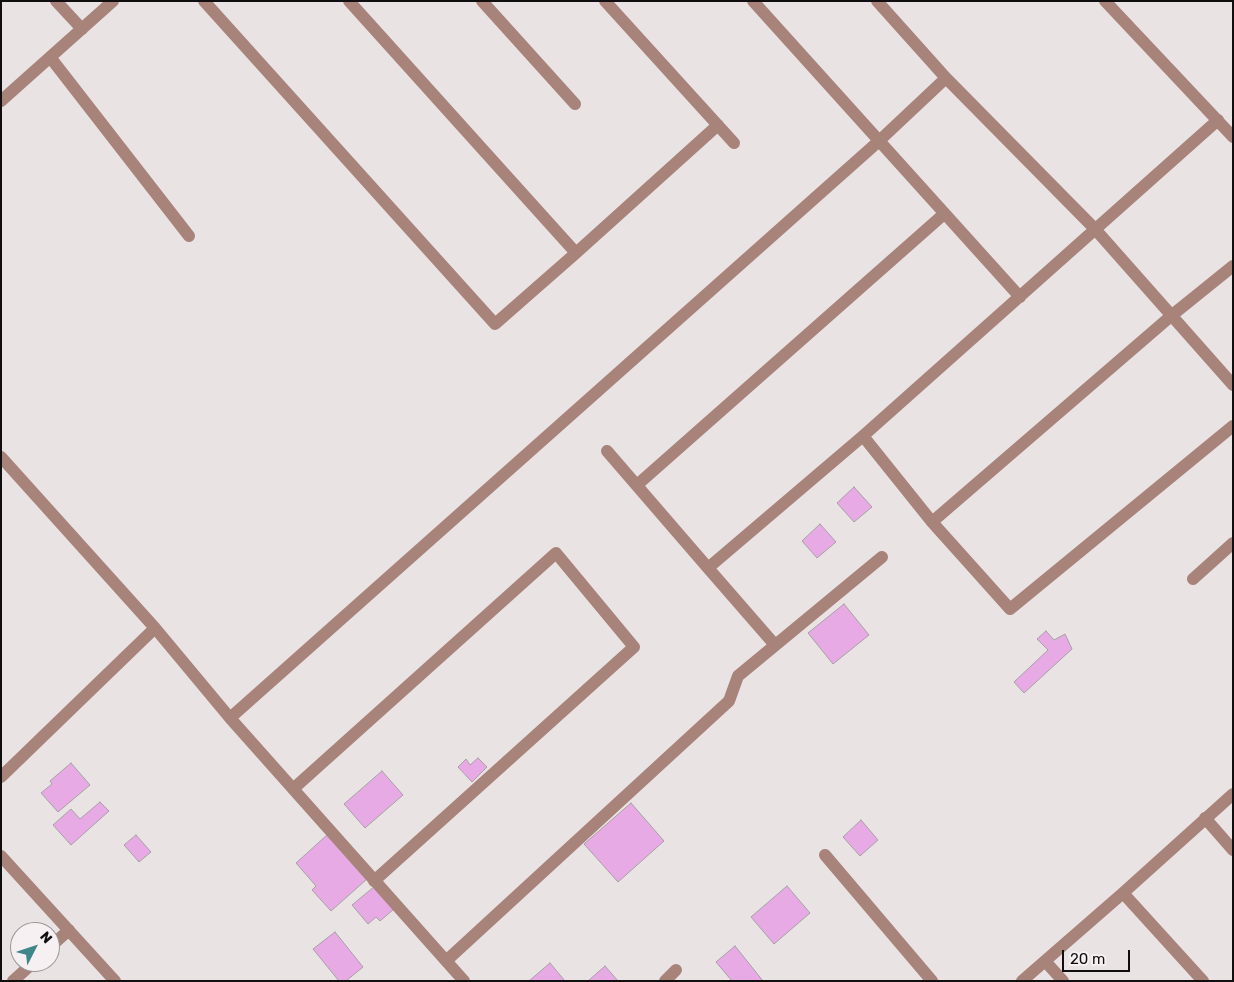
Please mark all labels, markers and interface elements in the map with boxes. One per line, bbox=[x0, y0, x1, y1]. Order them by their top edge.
north arrow bbox=[10, 922, 60, 972]
text: N bbox=[36, 928, 56, 947]
scale bar bbox=[1064, 940, 1132, 972]
text: 20 m bbox=[1070, 950, 1105, 968]

